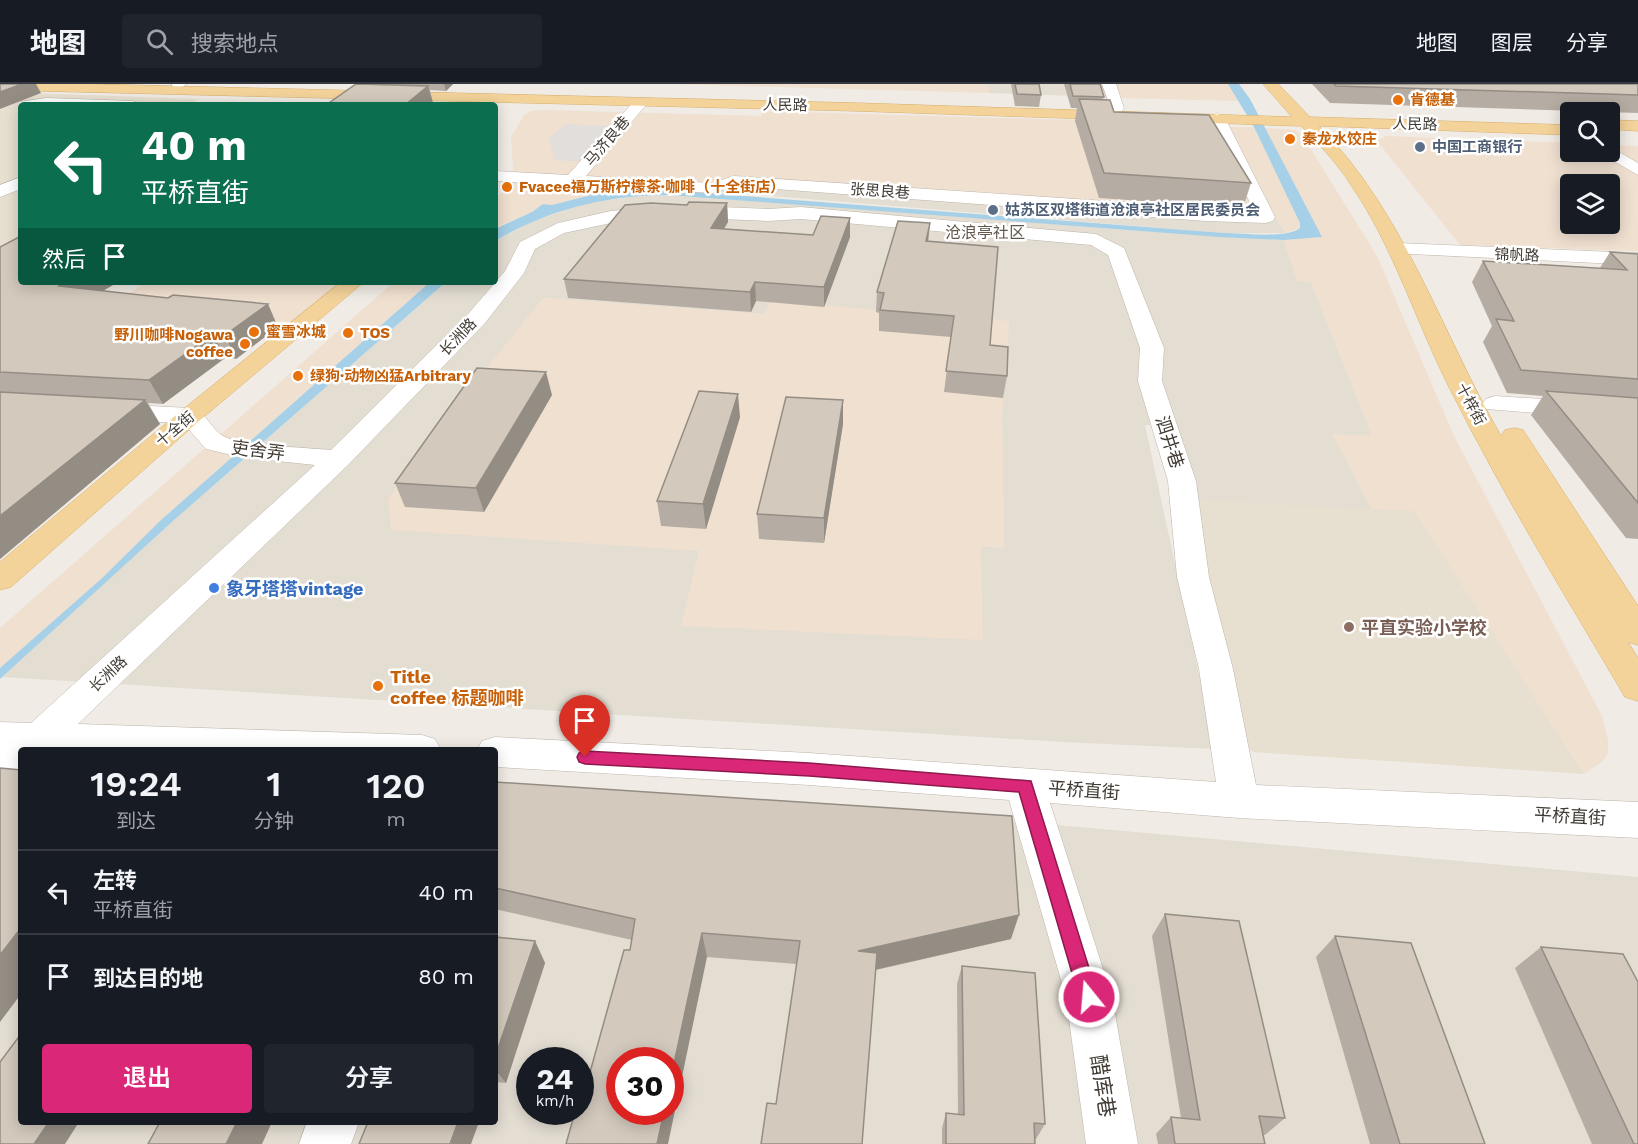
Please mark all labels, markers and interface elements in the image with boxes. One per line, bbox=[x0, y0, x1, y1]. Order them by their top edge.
search box bbox=[122, 14, 542, 68]
icon: search bbox=[143, 25, 176, 58]
text: 地图 bbox=[30, 27, 86, 60]
text: 地图 bbox=[1416, 30, 1458, 55]
text: 图层 bbox=[1491, 30, 1533, 55]
text: 分享 bbox=[1566, 30, 1608, 55]
text: 搜索地点 bbox=[191, 31, 279, 56]
place label: 肯德基 bbox=[1410, 91, 1455, 109]
marker: 肯德基 bbox=[1391, 93, 1405, 107]
street label: 人民路 bbox=[762, 96, 808, 114]
map controls bbox=[1560, 102, 1620, 234]
button: search bbox=[1560, 102, 1620, 162]
street label: 马济良巷 bbox=[581, 112, 633, 170]
street label: 人民路 bbox=[1392, 114, 1438, 134]
text: 40 m bbox=[141, 121, 247, 170]
icon: left bbox=[42, 126, 120, 204]
place label: 秦龙水饺庄 bbox=[1302, 130, 1377, 148]
marker: 秦龙水饺庄 bbox=[1283, 132, 1297, 146]
place label: 中国工商银行 bbox=[1432, 138, 1522, 156]
marker: 中国工商银行 bbox=[1413, 140, 1427, 154]
button: layers bbox=[1560, 174, 1620, 234]
text: 平桥直街 bbox=[141, 177, 249, 209]
place label: Fvacee福万斯柠檬茶·咖啡（十全街店） bbox=[519, 178, 785, 196]
marker: Fvacee福万斯柠檬茶·咖啡（十全街店） bbox=[500, 180, 514, 194]
street label: 张思良巷 bbox=[849, 180, 911, 202]
place label: 姑苏区双塔街道沧浪亭社区居民委员会 bbox=[1005, 201, 1260, 219]
marker: 姑苏区双塔街道沧浪亭社区居民委员会 bbox=[986, 203, 1000, 217]
district label: 沧浪亭社区 bbox=[945, 223, 1025, 242]
icon: arrive bbox=[98, 240, 131, 273]
street label: 锦帆路 bbox=[1494, 245, 1540, 265]
text: 然后 bbox=[42, 247, 86, 272]
street label: 长洲路 bbox=[436, 315, 480, 359]
place label: 蜜雪冰城 bbox=[266, 323, 326, 341]
place label: TOS bbox=[360, 324, 390, 342]
marker: 蜜雪冰城 bbox=[247, 325, 261, 339]
place label: 野川咖啡Nogawa coffee bbox=[114, 326, 233, 361]
marker: TOS bbox=[341, 326, 355, 340]
marker: 野川咖啡Nogawa coffee bbox=[238, 337, 252, 351]
place label: 绿狗·动物凶猛Arbitrary bbox=[310, 367, 472, 385]
marker: 绿狗·动物凶猛Arbitrary bbox=[291, 369, 305, 383]
street label: 十梓街 bbox=[1452, 380, 1490, 428]
street label: 十全街 bbox=[152, 408, 198, 450]
street label: 泗井巷 bbox=[1152, 413, 1188, 471]
street label: 吏舍弄 bbox=[230, 436, 286, 464]
place label: 象牙塔塔vintage bbox=[226, 578, 363, 599]
marker: 象牙塔塔vintage bbox=[207, 581, 221, 595]
place label: 平直实验小学校 bbox=[1361, 617, 1487, 638]
marker: 平直实验小学校 bbox=[1342, 620, 1356, 634]
street label: 长洲路 bbox=[85, 652, 131, 696]
place label: Title coffee 标题咖啡 bbox=[390, 666, 524, 708]
marker: Title coffee 标题咖啡 bbox=[371, 679, 385, 693]
pin bbox=[559, 695, 610, 757]
icon: arrive bbox=[568, 704, 601, 737]
text: 19:24 bbox=[90, 763, 182, 805]
text: 1 bbox=[267, 763, 282, 805]
text: 120 bbox=[366, 765, 426, 807]
street label: 平桥直街 bbox=[1047, 777, 1121, 803]
street label: 平桥直街 bbox=[1533, 804, 1607, 828]
text: m bbox=[387, 807, 406, 831]
text: 到达 bbox=[116, 809, 156, 833]
text: 分钟 bbox=[254, 809, 294, 833]
text: 左转 bbox=[93, 868, 137, 893]
icon: left bbox=[42, 876, 75, 909]
text: 40 m bbox=[418, 880, 474, 905]
text: 平桥直街 bbox=[93, 898, 173, 922]
icon: arrive bbox=[42, 960, 75, 993]
text: 80 m bbox=[418, 964, 474, 989]
position arrow bbox=[1057, 965, 1121, 1029]
text: 到达目的地 bbox=[93, 966, 203, 991]
button: 退出 bbox=[42, 1044, 252, 1113]
button: 分享 bbox=[264, 1044, 474, 1113]
speed limit sign: 30 bbox=[606, 1047, 684, 1125]
street label: 醋库巷 bbox=[1086, 1053, 1120, 1119]
text: 24 bbox=[537, 1061, 573, 1096]
text: km/h bbox=[536, 1092, 574, 1110]

